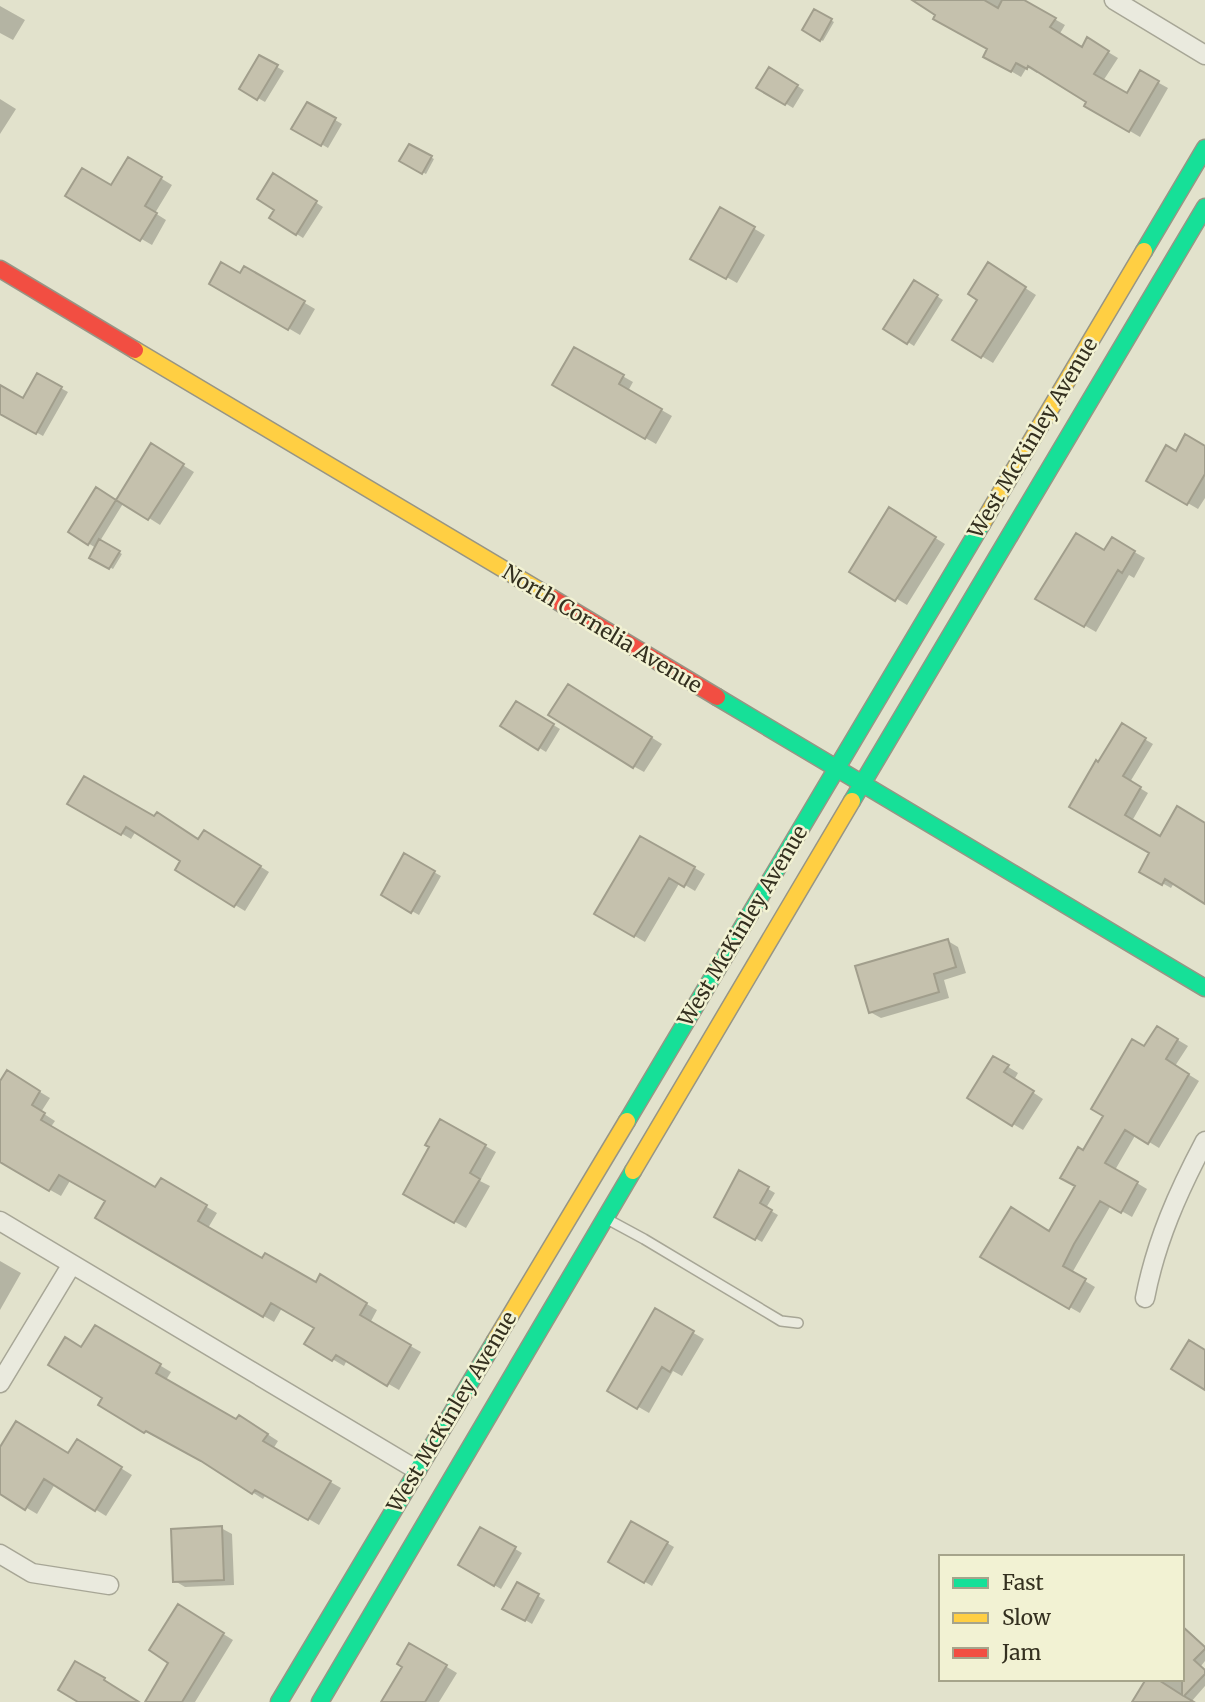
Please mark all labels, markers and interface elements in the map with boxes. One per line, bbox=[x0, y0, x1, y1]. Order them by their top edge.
street label: West McKinley Avenue bbox=[961, 332, 1103, 544]
street label: North Cornelia Avenue bbox=[498, 558, 707, 699]
street label: West McKinley Avenue bbox=[671, 820, 813, 1032]
street label: West McKinley Avenue bbox=[380, 1306, 522, 1518]
legend bbox=[939, 1555, 1184, 1681]
text: Fast bbox=[1002, 1569, 1044, 1596]
text: Slow bbox=[1002, 1604, 1051, 1631]
text: Jam bbox=[1001, 1639, 1041, 1666]

